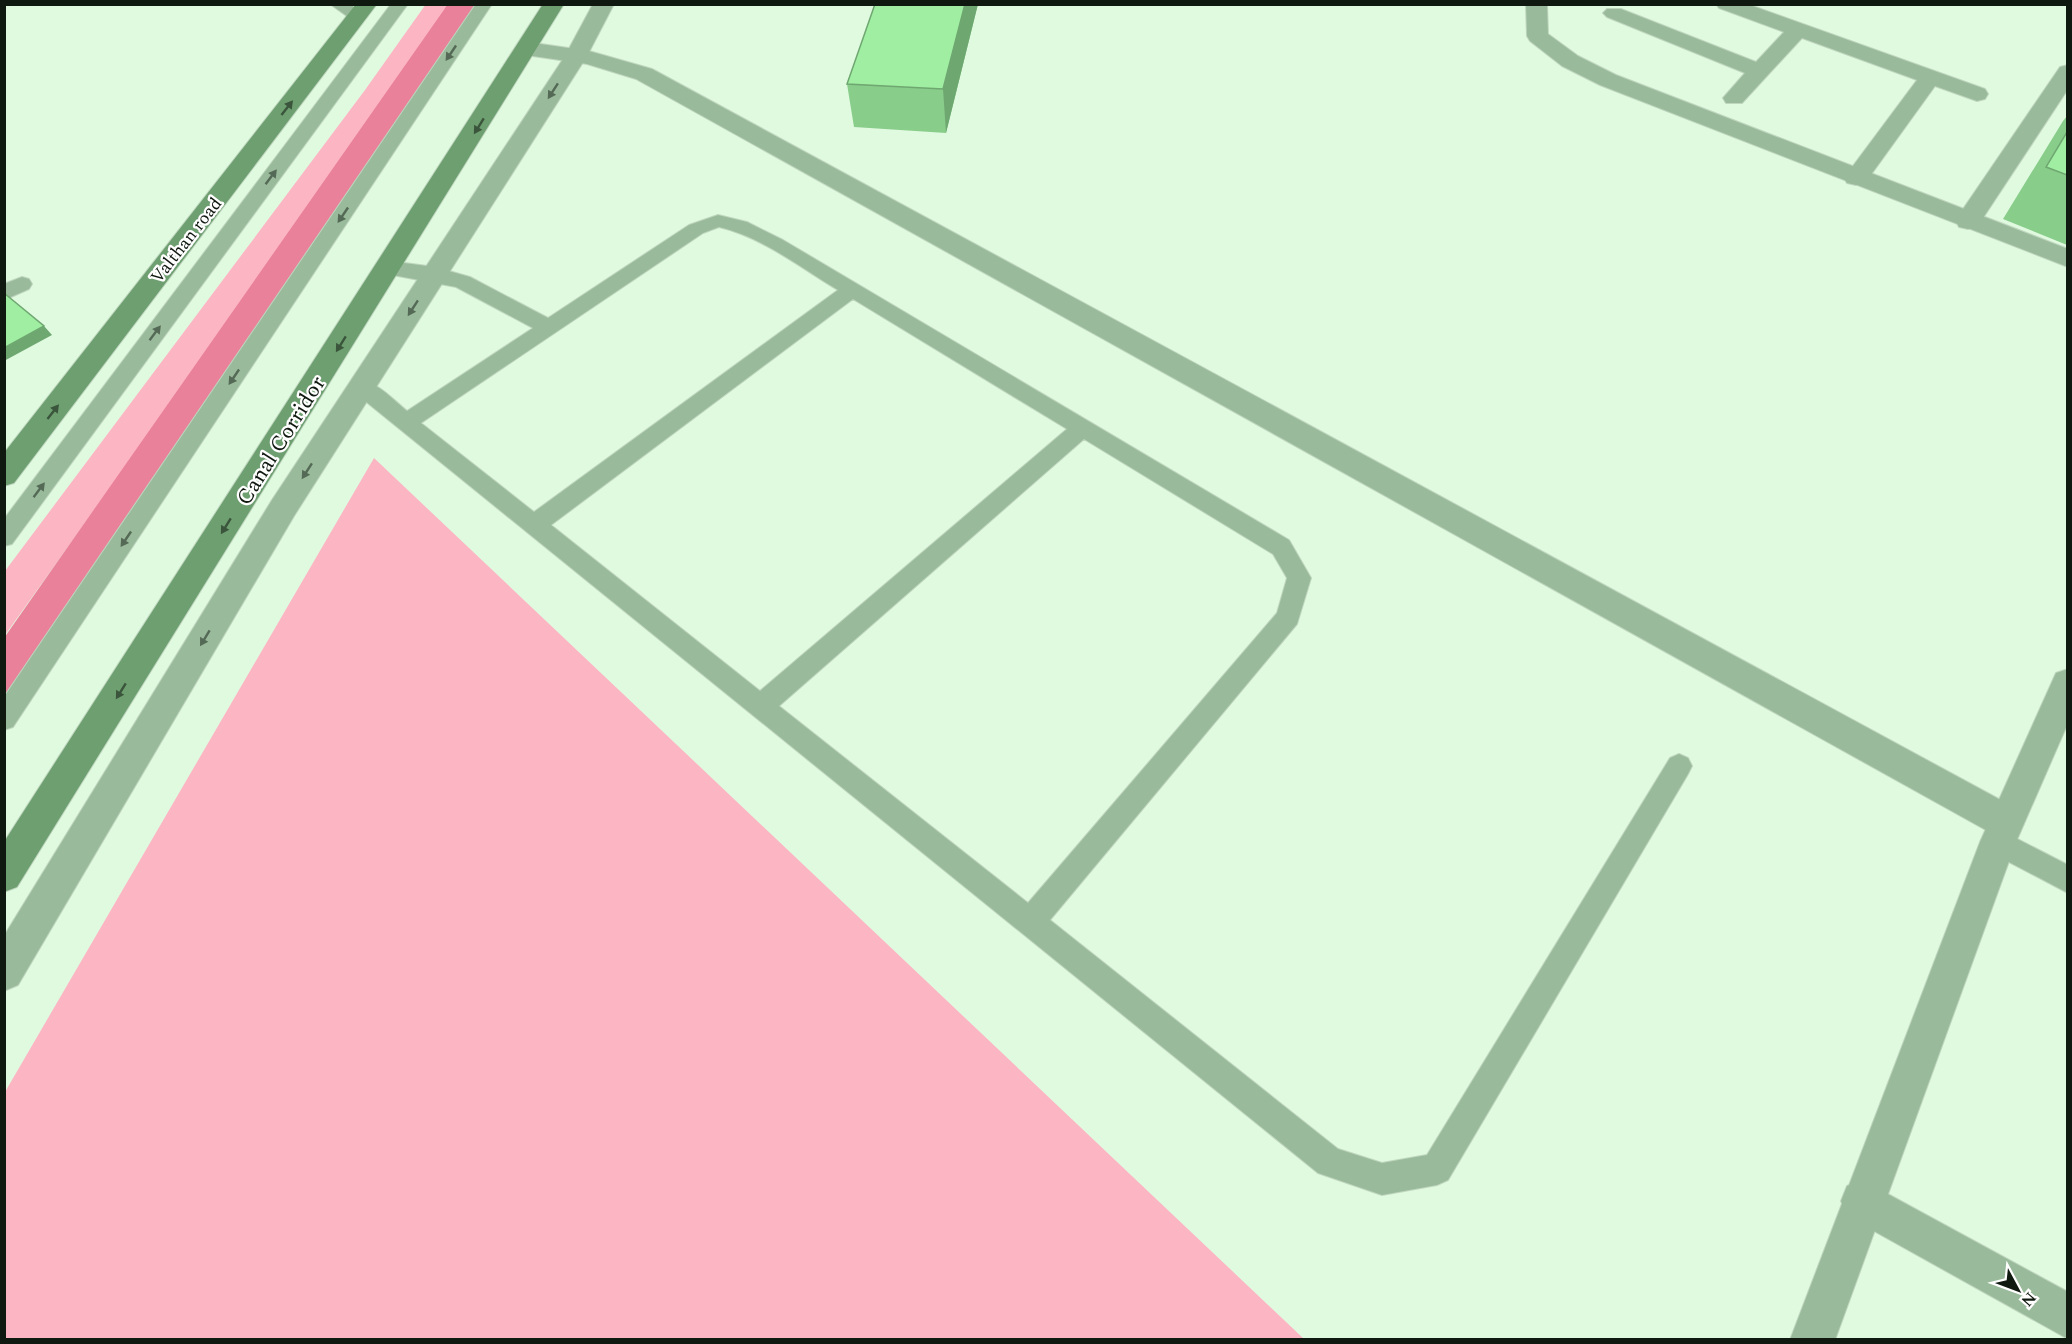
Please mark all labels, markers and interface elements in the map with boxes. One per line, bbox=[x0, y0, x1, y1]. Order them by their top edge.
one-way arrow bbox=[446, 45, 457, 61]
one-way arrow bbox=[548, 83, 559, 99]
one-way arrow bbox=[281, 100, 293, 116]
one-way arrow bbox=[474, 118, 485, 134]
one-way arrow bbox=[265, 169, 277, 184]
street label: Valthan road bbox=[144, 192, 229, 289]
one-way arrow bbox=[337, 207, 348, 223]
one-way arrow bbox=[407, 299, 419, 315]
one-way arrow bbox=[149, 326, 161, 341]
one-way arrow bbox=[336, 336, 347, 352]
street label: Canal Corridor bbox=[228, 369, 334, 512]
one-way arrow bbox=[229, 369, 240, 385]
one-way arrow bbox=[47, 405, 59, 421]
one-way arrow bbox=[302, 463, 313, 479]
one-way arrow bbox=[33, 482, 46, 498]
one-way arrow bbox=[220, 518, 231, 534]
one-way arrow bbox=[120, 531, 132, 547]
one-way arrow bbox=[200, 630, 211, 646]
one-way arrow bbox=[116, 683, 127, 699]
north arrow bbox=[1988, 1260, 2048, 1320]
text: N bbox=[2015, 1286, 2042, 1312]

